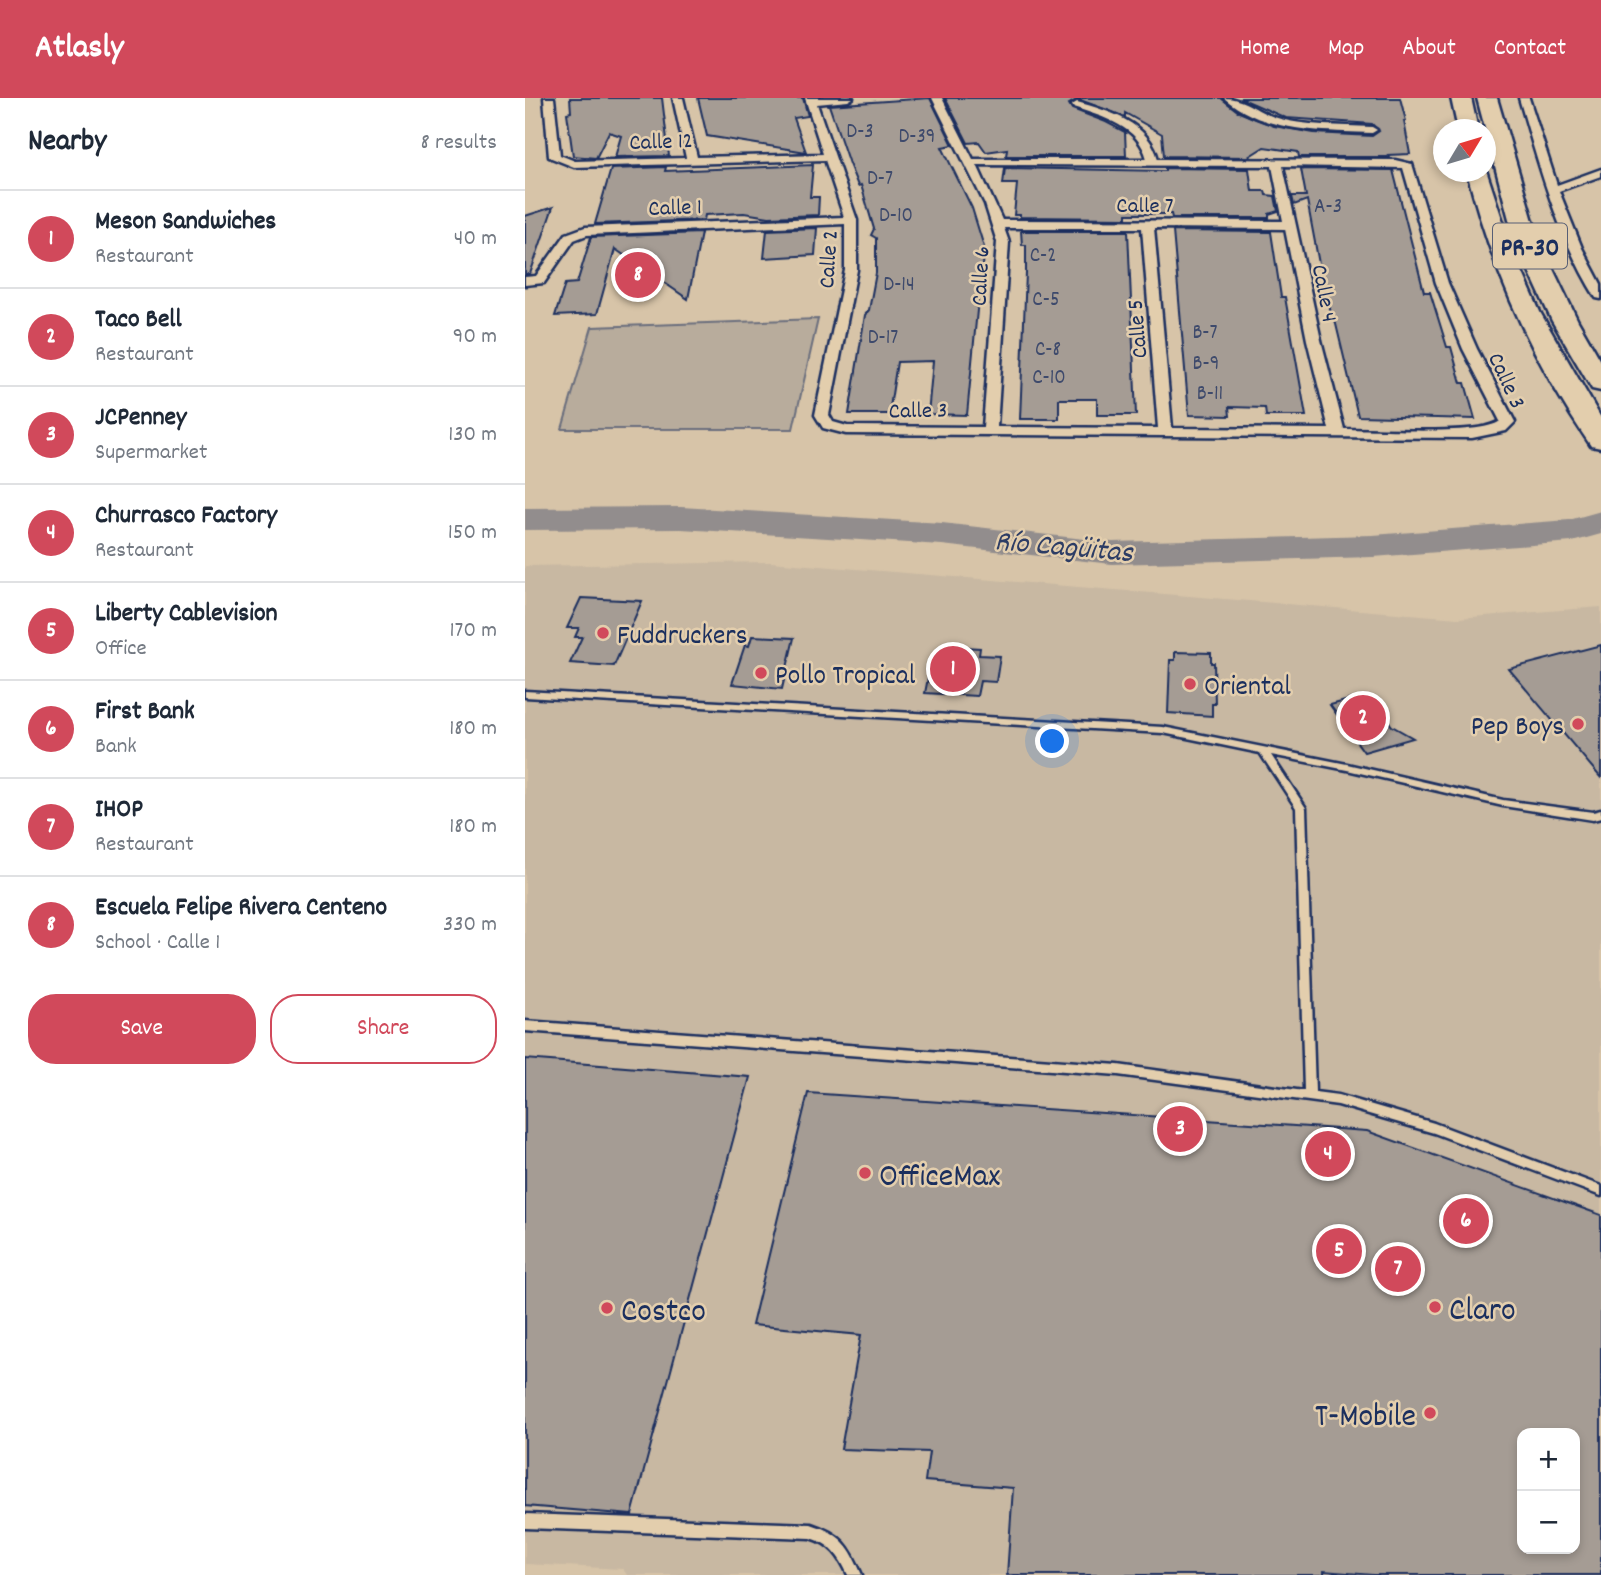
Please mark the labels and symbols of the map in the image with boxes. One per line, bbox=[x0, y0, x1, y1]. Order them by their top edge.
house number: D-3 bbox=[846, 118, 874, 148]
north arrow bbox=[1433, 119, 1496, 182]
house number: D-39 bbox=[899, 123, 935, 153]
street label: Calle 12 bbox=[629, 126, 693, 161]
house number: D-7 bbox=[867, 165, 893, 195]
street label: Calle 7 bbox=[1116, 191, 1174, 224]
street label: Calle 1 bbox=[648, 192, 702, 227]
house number: A-3 bbox=[1314, 193, 1342, 223]
house number: D-10 bbox=[879, 202, 913, 232]
road number: PR-30 bbox=[1493, 223, 1567, 268]
street label: Calle 2 bbox=[812, 229, 849, 290]
house number: C-2 bbox=[1030, 242, 1056, 272]
street label: Calle 6 bbox=[964, 245, 1001, 307]
pin: 8 bbox=[615, 249, 661, 301]
street label: Calle 4 bbox=[1301, 262, 1344, 325]
house number: D-14 bbox=[883, 271, 915, 301]
house number: C-5 bbox=[1032, 286, 1060, 316]
street label: Calle 5 bbox=[1120, 298, 1159, 360]
house number: B-7 bbox=[1192, 319, 1218, 349]
house number: D-17 bbox=[868, 324, 898, 354]
house number: C-8 bbox=[1035, 336, 1061, 366]
street label: Calle 3 bbox=[1477, 348, 1532, 415]
house number: B-9 bbox=[1193, 350, 1219, 380]
house number: C-10 bbox=[1032, 364, 1066, 394]
house number: B-11 bbox=[1197, 380, 1223, 410]
street label: Calle 3 bbox=[888, 395, 948, 430]
water label: Río Cagüitas bbox=[993, 522, 1136, 577]
place label: Fuddruckers bbox=[617, 618, 748, 658]
marker: Fuddruckers bbox=[595, 625, 611, 641]
pin: 1 bbox=[930, 643, 976, 695]
place label: Pollo Tropical bbox=[775, 658, 916, 698]
marker: Pollo Tropical bbox=[753, 665, 769, 681]
place label: Oriental bbox=[1204, 669, 1291, 709]
marker: Oriental bbox=[1182, 676, 1198, 692]
pin: 2 bbox=[1340, 692, 1386, 744]
place label: Pep Boys bbox=[1471, 709, 1564, 749]
marker: Pep Boys bbox=[1570, 716, 1586, 732]
your location bbox=[1035, 724, 1069, 758]
pin: 3 bbox=[1157, 1103, 1203, 1155]
pin: 4 bbox=[1305, 1128, 1351, 1180]
place label: OfficeMax bbox=[879, 1155, 1000, 1202]
marker: OfficeMax bbox=[857, 1165, 873, 1181]
pin: 6 bbox=[1443, 1195, 1489, 1247]
pin: 5 bbox=[1316, 1225, 1362, 1277]
pin: 7 bbox=[1375, 1243, 1421, 1295]
place label: Claro bbox=[1449, 1289, 1516, 1336]
place label: Costco bbox=[621, 1290, 706, 1337]
marker: Claro bbox=[1427, 1299, 1443, 1315]
marker: Costco bbox=[599, 1300, 615, 1316]
place label: T-Mobile bbox=[1315, 1395, 1416, 1442]
marker: T-Mobile bbox=[1422, 1405, 1438, 1421]

